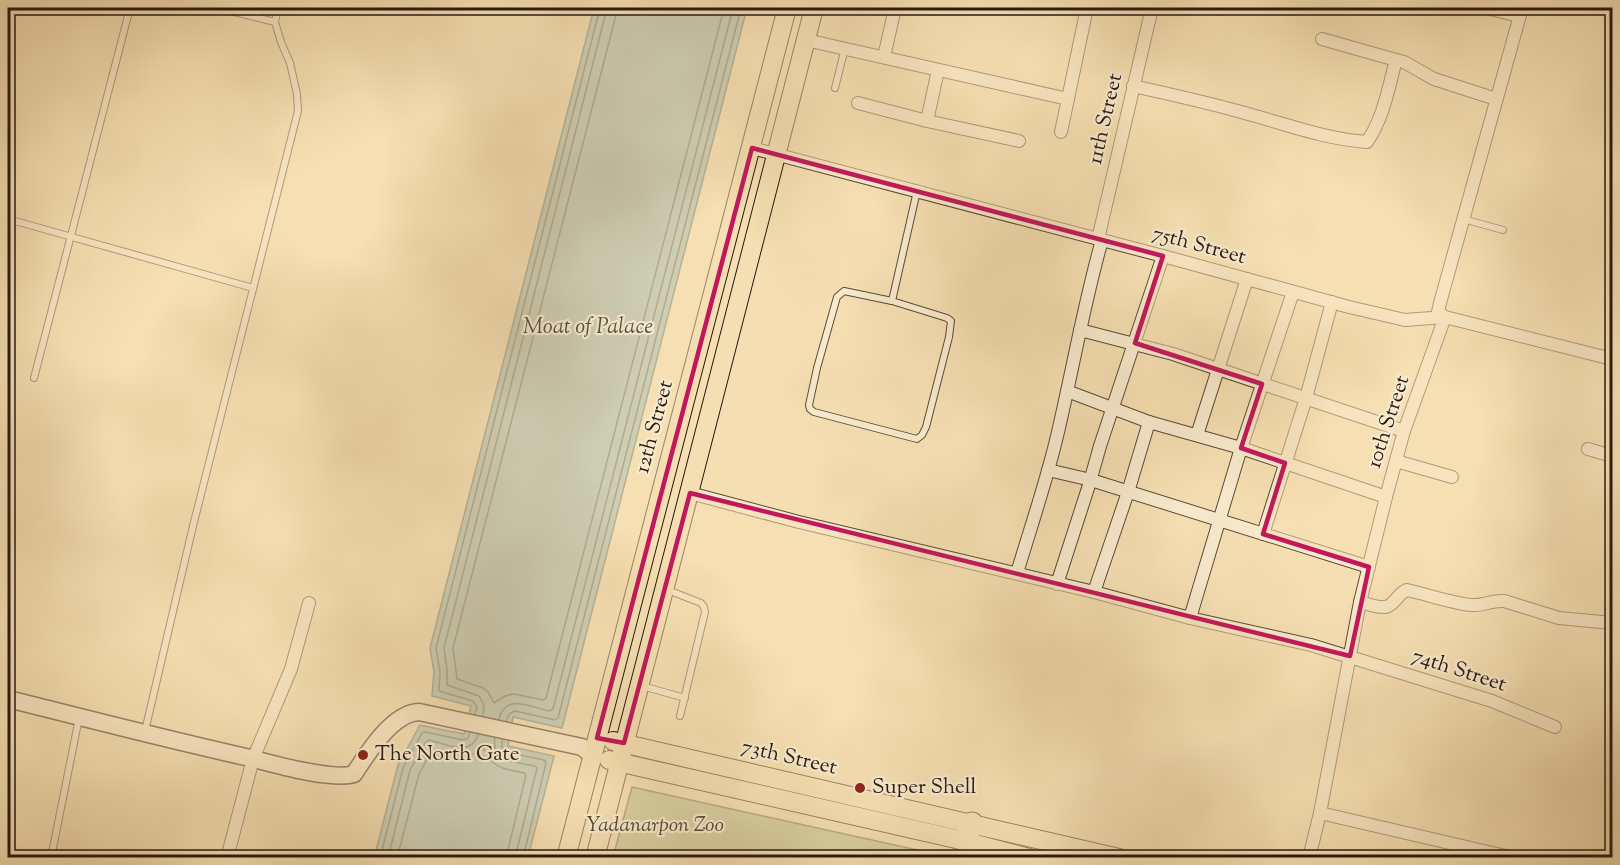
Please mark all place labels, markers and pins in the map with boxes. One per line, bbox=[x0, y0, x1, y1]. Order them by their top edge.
place label: The North Gate bbox=[375, 740, 520, 770]
marker: The North Gate bbox=[356, 748, 370, 762]
place label: Super Shell bbox=[872, 773, 977, 803]
marker: Super Shell bbox=[853, 781, 867, 795]

